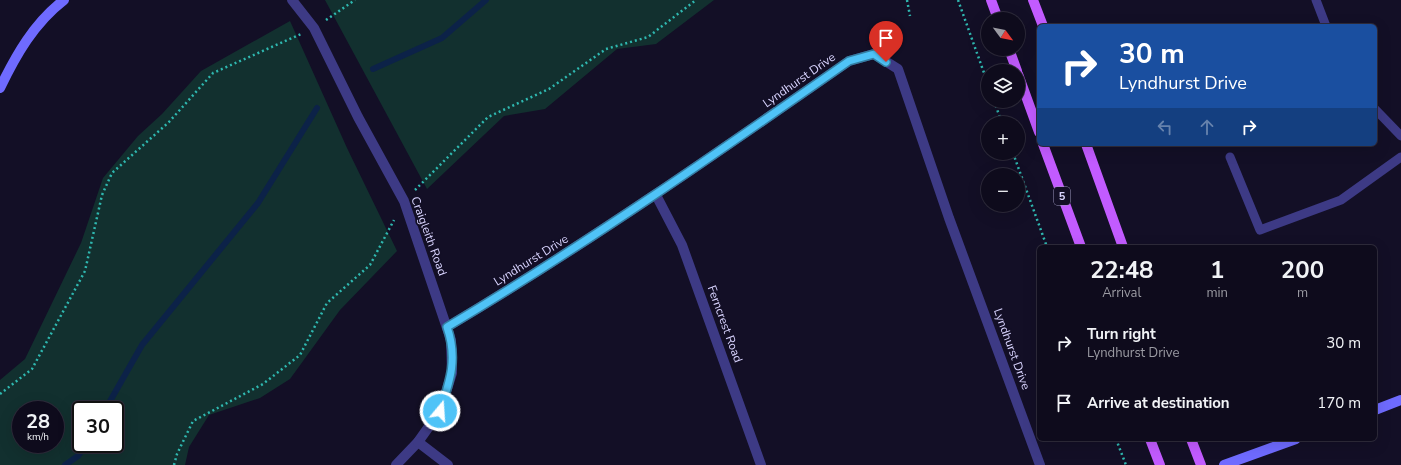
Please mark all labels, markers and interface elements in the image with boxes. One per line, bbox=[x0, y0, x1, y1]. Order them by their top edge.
north arrow bbox=[981, 12, 1025, 56]
map controls bbox=[981, 12, 1025, 212]
pin bbox=[869, 21, 903, 62]
icon: arrive bbox=[875, 27, 897, 49]
text: 30 m bbox=[1119, 35, 1185, 73]
icon: right bbox=[1053, 40, 1105, 92]
street label: Lyndhurst Drive bbox=[760, 49, 838, 111]
button: layers bbox=[981, 64, 1025, 108]
text: Lyndhurst Drive bbox=[1119, 71, 1247, 95]
button: + bbox=[981, 116, 1025, 160]
icon: left bbox=[1154, 116, 1176, 138]
icon: ahead bbox=[1196, 116, 1218, 138]
icon: right bbox=[1238, 116, 1260, 138]
button: − bbox=[981, 168, 1025, 212]
road number: 5 bbox=[1054, 187, 1070, 205]
street label: Craigleith Road bbox=[407, 194, 451, 278]
street label: Lyndhurst Drive bbox=[491, 231, 571, 289]
text: 22:48 bbox=[1090, 254, 1153, 286]
text: 1 bbox=[1210, 254, 1224, 286]
text: 200 bbox=[1281, 254, 1324, 286]
street label: Ferncrest Road bbox=[704, 283, 746, 365]
text: Arrival bbox=[1102, 284, 1141, 302]
text: min bbox=[1206, 284, 1228, 302]
text: m bbox=[1297, 284, 1308, 302]
street label: Lyndhurst Drive bbox=[990, 306, 1034, 392]
text: Turn right bbox=[1087, 324, 1156, 344]
icon: right bbox=[1053, 332, 1075, 354]
text: 30 m bbox=[1326, 333, 1361, 353]
text: Lyndhurst Drive bbox=[1087, 344, 1179, 362]
position arrow bbox=[419, 390, 461, 432]
icon: arrive bbox=[1053, 392, 1075, 414]
text: Arrive at destination bbox=[1087, 393, 1230, 413]
text: 170 m bbox=[1317, 393, 1361, 413]
speed limit sign: 30 bbox=[72, 401, 124, 453]
text: 28 bbox=[26, 408, 50, 435]
text: km/h bbox=[27, 430, 49, 444]

